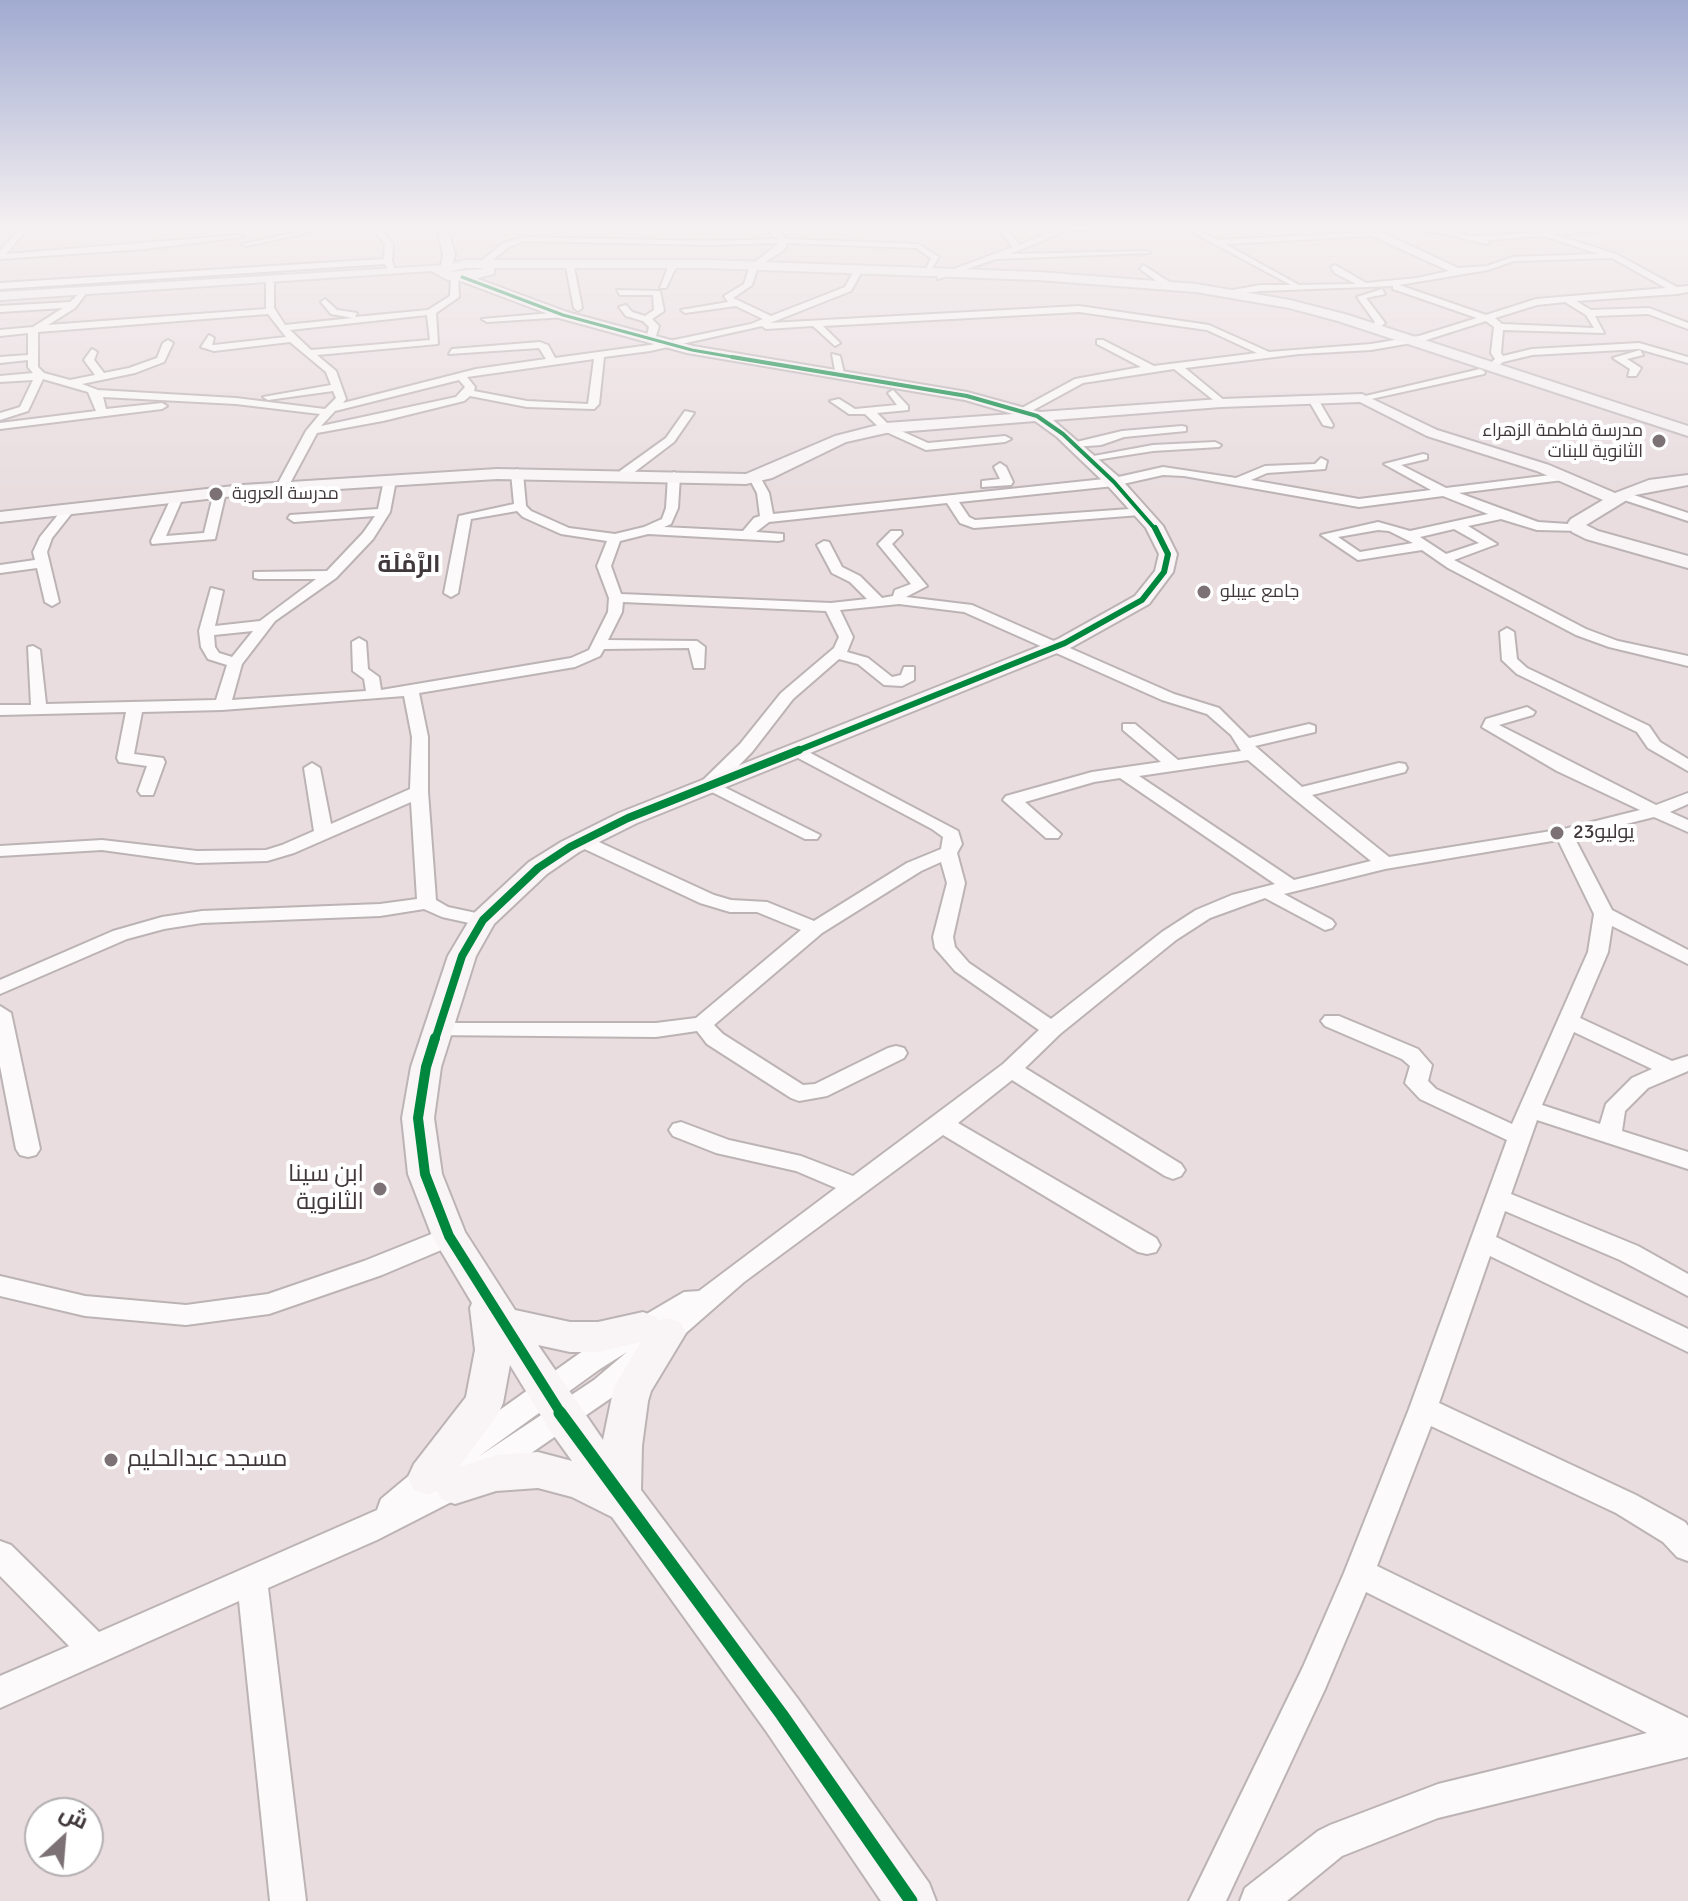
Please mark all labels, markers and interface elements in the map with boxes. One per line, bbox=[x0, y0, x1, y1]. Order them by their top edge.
place label: مدرسة فاطمة الزهراء الثانوية للبنات bbox=[1482, 420, 1643, 462]
marker: مدرسة فاطمة الزهراء الثانوية للبنات bbox=[1650, 432, 1668, 450]
place label: مدرسة العروبة bbox=[232, 483, 339, 505]
marker: مدرسة العروبة bbox=[207, 485, 225, 503]
district label: الرَّمْلَة bbox=[378, 552, 440, 580]
place label: جامع عيبلو bbox=[1220, 581, 1299, 603]
marker: جامع عيبلو bbox=[1195, 583, 1213, 601]
place label: 23يوليو bbox=[1573, 821, 1634, 845]
marker: 23يوليو bbox=[1548, 824, 1566, 842]
place label: ابن سينا الثانوية bbox=[288, 1161, 364, 1217]
marker: ابن سينا الثانوية bbox=[371, 1180, 389, 1198]
place label: مسجد عبدالحليم bbox=[127, 1446, 288, 1474]
marker: مسجد عبدالحليم bbox=[102, 1451, 120, 1469]
north arrow bbox=[24, 1797, 104, 1877]
text: ش bbox=[55, 1798, 92, 1835]

